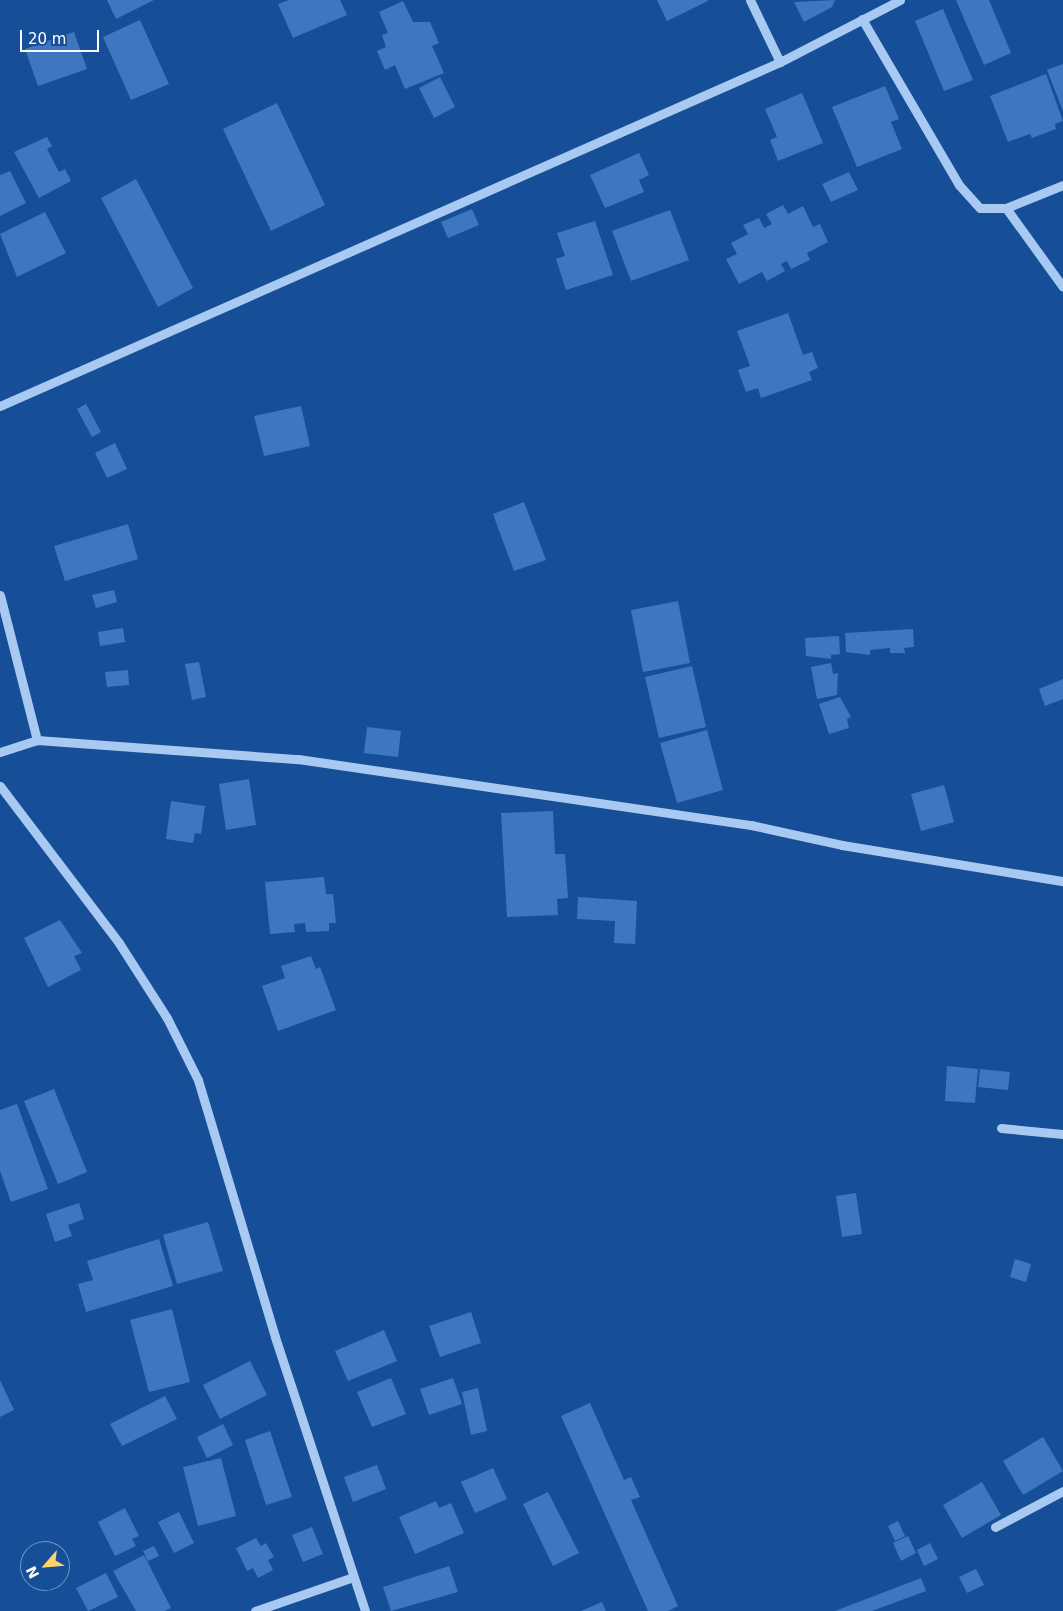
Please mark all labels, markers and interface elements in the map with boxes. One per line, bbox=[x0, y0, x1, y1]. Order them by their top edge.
scale bar bbox=[22, 20, 101, 52]
text: 20 m bbox=[28, 30, 66, 48]
north arrow bbox=[20, 1541, 70, 1591]
text: N bbox=[23, 1564, 42, 1581]

